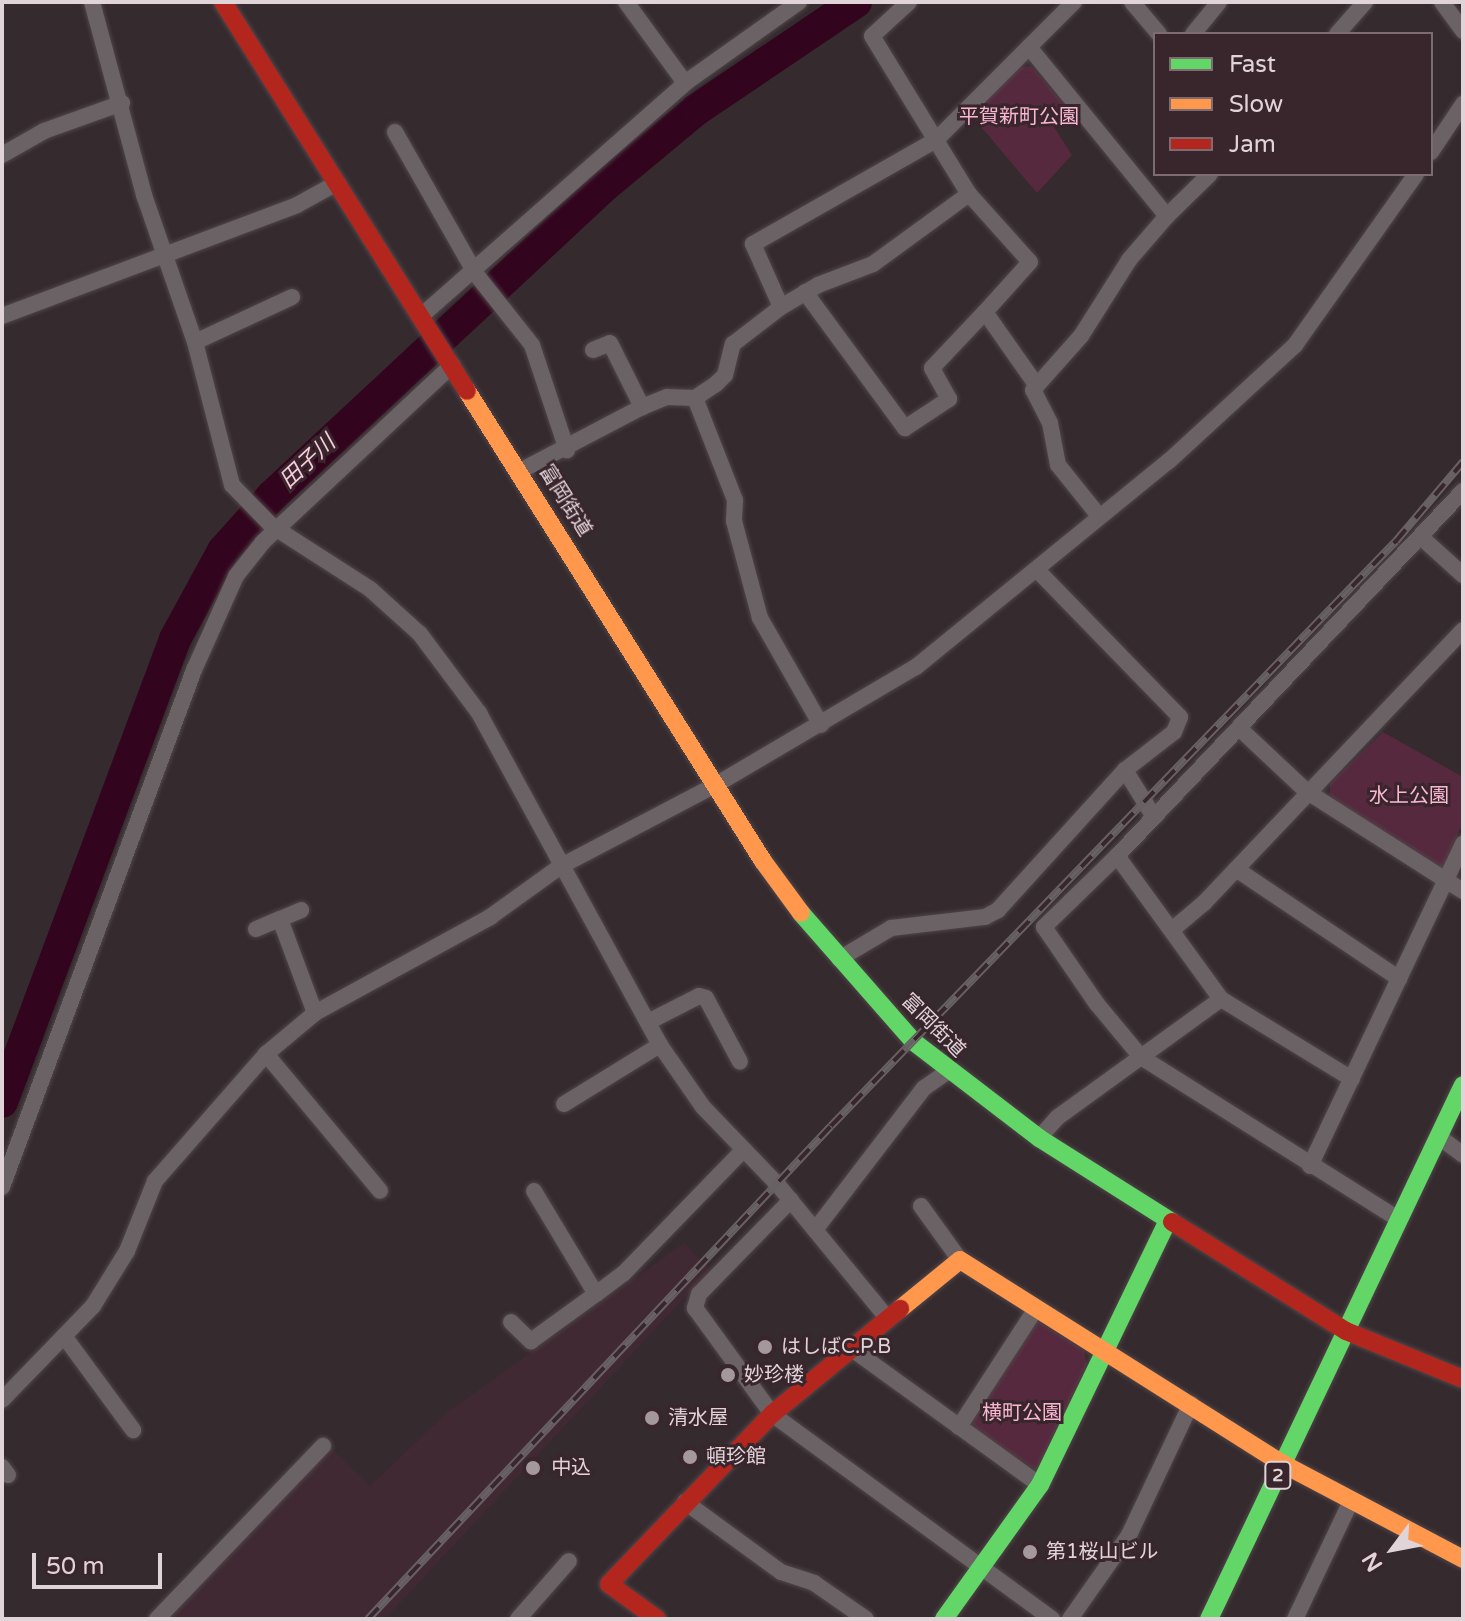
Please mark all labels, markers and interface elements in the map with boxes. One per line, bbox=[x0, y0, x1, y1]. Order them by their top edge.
legend bbox=[1153, 32, 1433, 176]
text: Fast bbox=[1229, 50, 1276, 79]
text: Slow bbox=[1229, 90, 1283, 119]
park label: 平賀新町公園 bbox=[959, 105, 1079, 129]
text: Jam bbox=[1229, 130, 1276, 159]
water label: 田子川 bbox=[275, 430, 341, 494]
street label: 富岡街道 bbox=[534, 461, 596, 541]
park label: 水上公園 bbox=[1369, 784, 1449, 808]
street label: 富岡街道 bbox=[896, 989, 970, 1063]
place label: はしばC.P.B bbox=[781, 1335, 891, 1359]
marker: はしばC.P.B bbox=[756, 1338, 774, 1356]
place label: 妙珍楼 bbox=[744, 1363, 804, 1387]
marker: 妙珍楼 bbox=[719, 1366, 737, 1384]
park label: 横町公園 bbox=[982, 1401, 1062, 1425]
place label: 清水屋 bbox=[668, 1406, 728, 1430]
marker: 清水屋 bbox=[643, 1409, 661, 1427]
place label: 頓珍館 bbox=[706, 1445, 766, 1469]
marker: 頓珍館 bbox=[681, 1448, 699, 1466]
place label: 中込 bbox=[551, 1456, 591, 1480]
marker: 中込 bbox=[522, 1457, 544, 1479]
road number: 2 bbox=[1264, 1461, 1292, 1489]
north arrow bbox=[1353, 1509, 1433, 1589]
scale bar bbox=[36, 1537, 166, 1587]
place label: 第1桜山ビル bbox=[1046, 1540, 1159, 1564]
marker: 第1桜山ビル bbox=[1021, 1543, 1039, 1561]
text: N bbox=[1357, 1547, 1388, 1576]
text: 50 m bbox=[46, 1552, 104, 1581]

